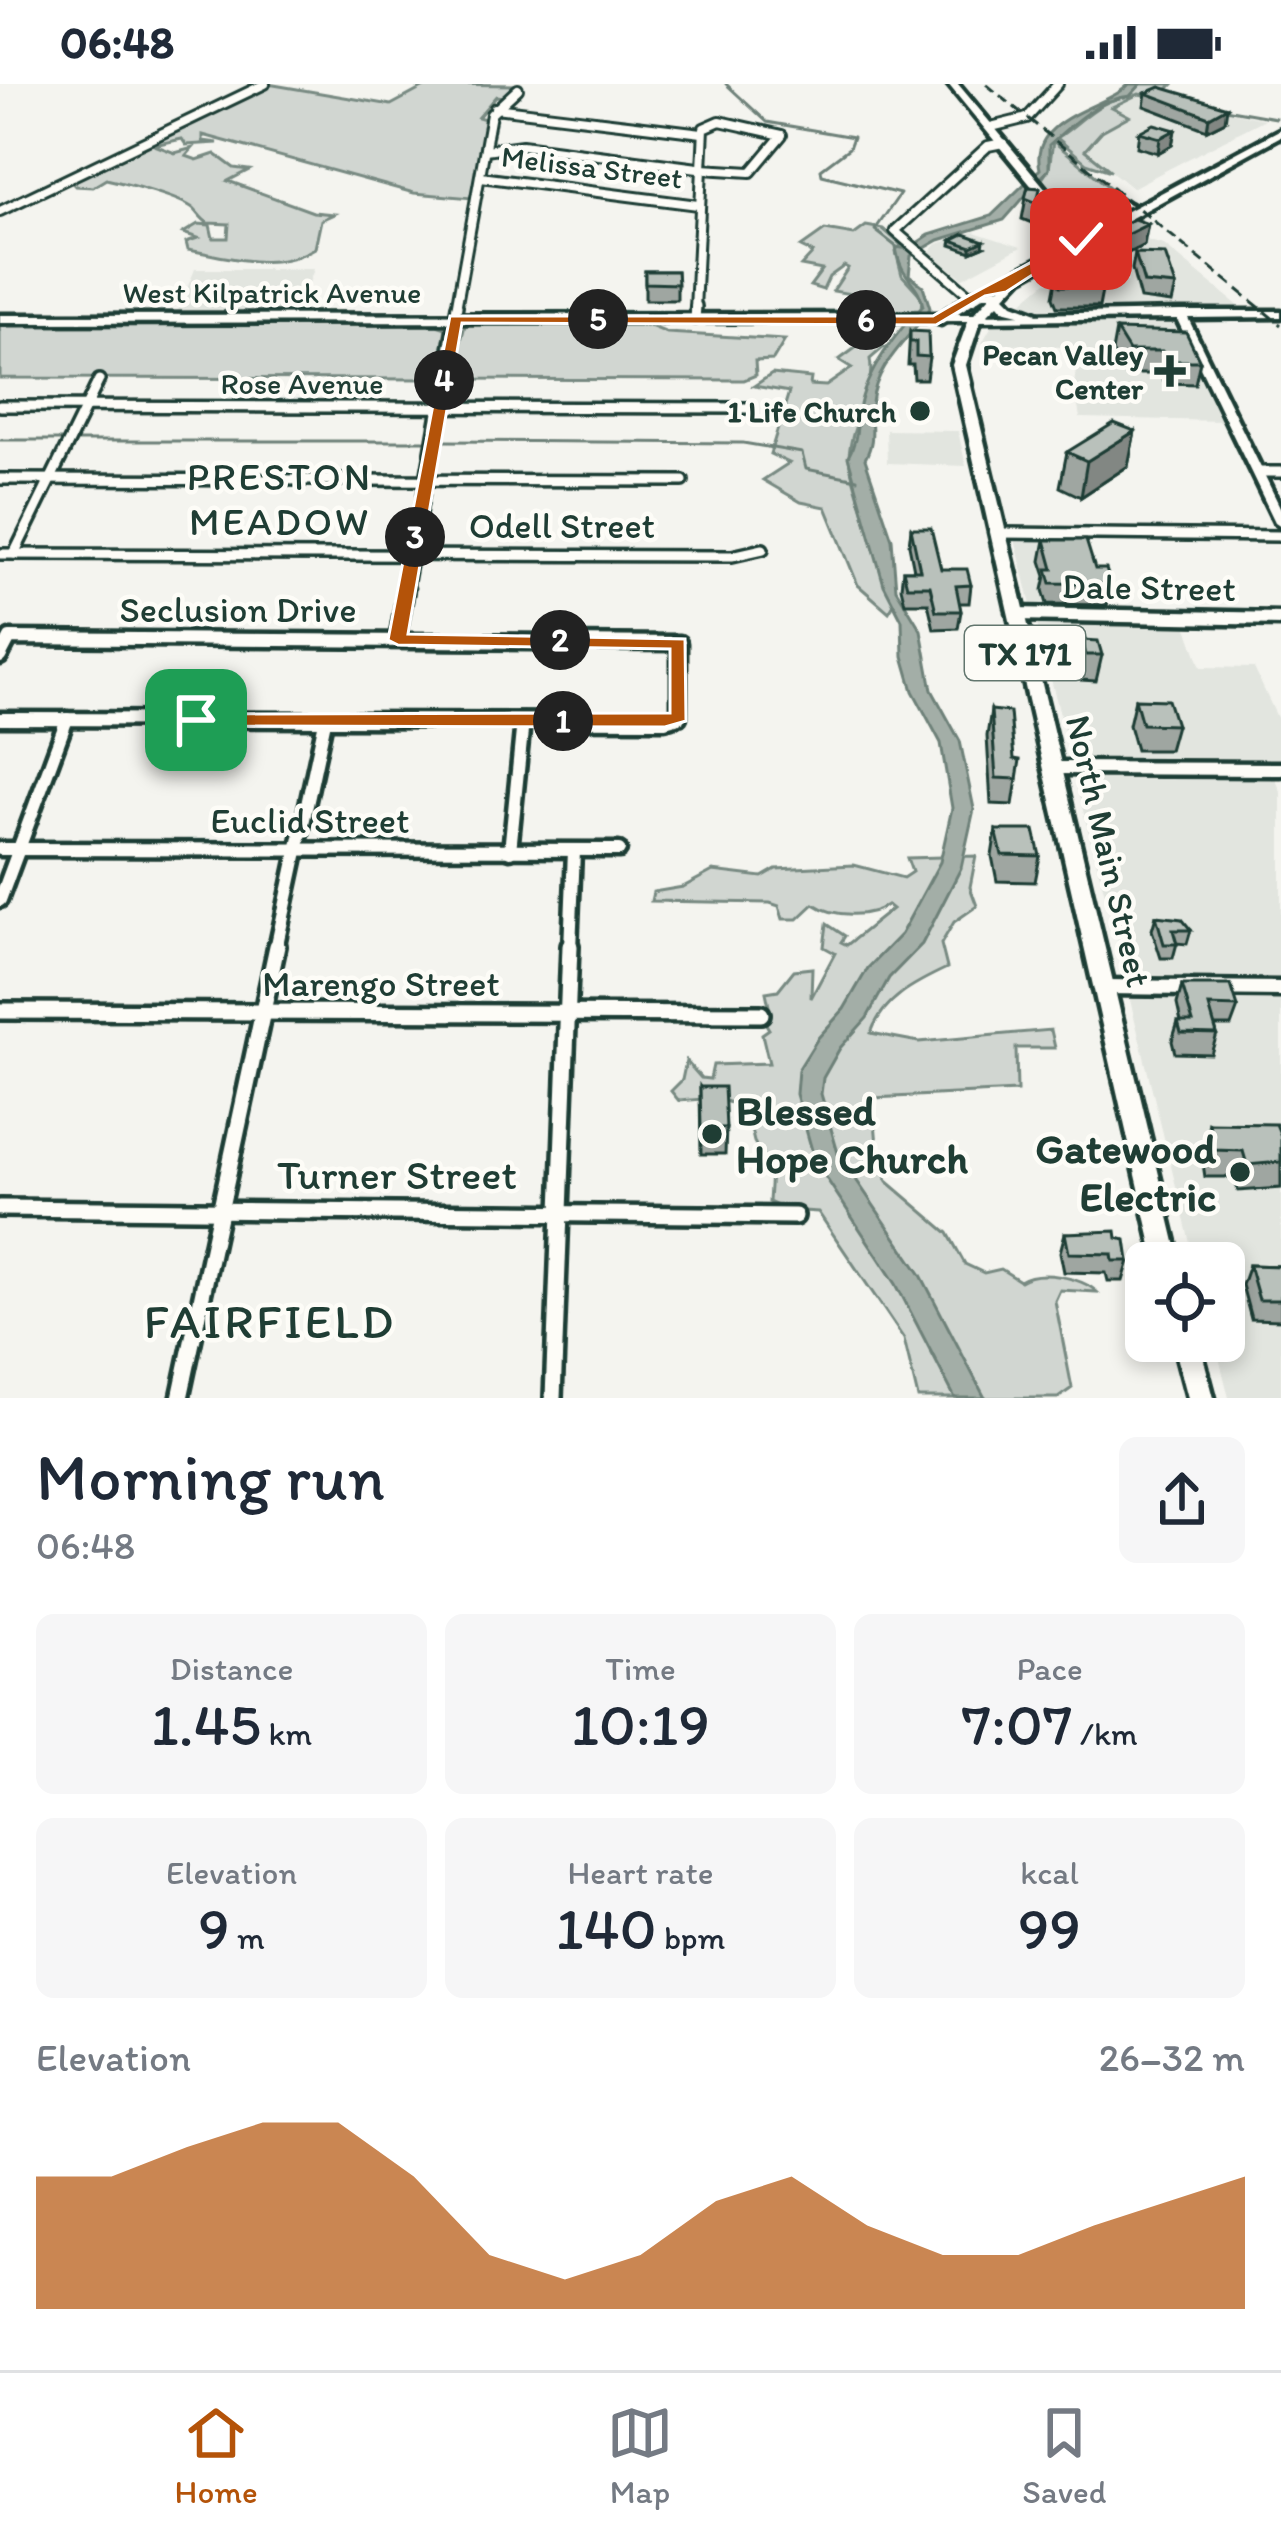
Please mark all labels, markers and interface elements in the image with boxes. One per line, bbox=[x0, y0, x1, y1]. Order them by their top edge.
text: 06:48 bbox=[60, 15, 174, 69]
street label: Melissa Street bbox=[499, 138, 685, 196]
pin bbox=[1030, 188, 1132, 290]
icon: check bbox=[1048, 206, 1114, 272]
street label: West Kilpatrick Avenue bbox=[123, 274, 421, 311]
pin: 5 bbox=[568, 289, 628, 349]
pin: 6 bbox=[836, 290, 896, 350]
text: 5 bbox=[589, 299, 607, 338]
text: 6 bbox=[857, 300, 875, 339]
place label: Pecan Valley Center bbox=[982, 336, 1144, 407]
pin: 4 bbox=[414, 350, 474, 410]
marker: Pecan Valley Center bbox=[1154, 355, 1186, 387]
text: 4 bbox=[434, 360, 454, 399]
street label: Rose Avenue bbox=[220, 365, 384, 402]
place label: 1 Life Church bbox=[728, 393, 897, 430]
marker: 1 Life Church bbox=[907, 398, 933, 424]
district label: PRESTON MEADOW bbox=[187, 453, 373, 545]
street label: Odell Street bbox=[469, 504, 655, 547]
pin: 3 bbox=[385, 507, 445, 567]
text: 3 bbox=[406, 517, 424, 556]
street label: Dale Street bbox=[1062, 564, 1236, 610]
street label: Seclusion Drive bbox=[120, 588, 357, 631]
pin: 2 bbox=[530, 610, 590, 670]
text: 2 bbox=[551, 620, 569, 659]
road number: TX 171 bbox=[965, 626, 1085, 680]
pin bbox=[145, 669, 247, 771]
icon: arrive bbox=[163, 687, 229, 753]
pin: 1 bbox=[533, 691, 593, 751]
text: 1 bbox=[555, 701, 571, 740]
street label: North Main Street bbox=[1057, 711, 1161, 991]
street label: Euclid Street bbox=[211, 799, 409, 842]
street label: Marengo Street bbox=[262, 962, 500, 1005]
place label: Blessed Hope Church bbox=[736, 1085, 968, 1184]
marker: Blessed Hope Church bbox=[699, 1121, 725, 1147]
place label: Gatewood Electric bbox=[1035, 1123, 1216, 1222]
street label: Turner Street bbox=[277, 1149, 517, 1200]
marker: Gatewood Electric bbox=[1227, 1159, 1253, 1185]
map controls bbox=[1125, 1242, 1245, 1362]
button: locate bbox=[1125, 1242, 1245, 1362]
district label: FAIRFIELD bbox=[144, 1292, 396, 1350]
text: Morning run bbox=[36, 1437, 385, 1517]
button: share bbox=[1119, 1437, 1245, 1563]
text: 06:48 bbox=[36, 1522, 135, 1569]
text: Distance bbox=[170, 1649, 293, 1688]
text: Time bbox=[605, 1649, 676, 1688]
text: Pace bbox=[1016, 1649, 1083, 1688]
text: 1.45 bbox=[151, 1688, 261, 1760]
text: 10:19 bbox=[571, 1688, 710, 1760]
text: 7:07 bbox=[961, 1688, 1073, 1760]
text: km bbox=[261, 1714, 312, 1753]
text: /km bbox=[1073, 1714, 1138, 1753]
text: Elevation bbox=[166, 1853, 297, 1892]
text: Heart rate bbox=[567, 1853, 714, 1892]
text: kcal bbox=[1020, 1853, 1079, 1892]
text: 9 bbox=[198, 1892, 230, 1964]
text: 140 bbox=[556, 1892, 657, 1964]
text: 99 bbox=[1018, 1892, 1081, 1964]
text: m bbox=[230, 1918, 265, 1957]
text: bpm bbox=[657, 1918, 725, 1957]
text: Elevation bbox=[36, 2034, 191, 2081]
text: 26–32 m bbox=[1099, 2034, 1245, 2081]
tab: Home bbox=[175, 2400, 258, 2511]
tab: Map bbox=[607, 2400, 673, 2511]
tab: Saved bbox=[1022, 2400, 1106, 2511]

